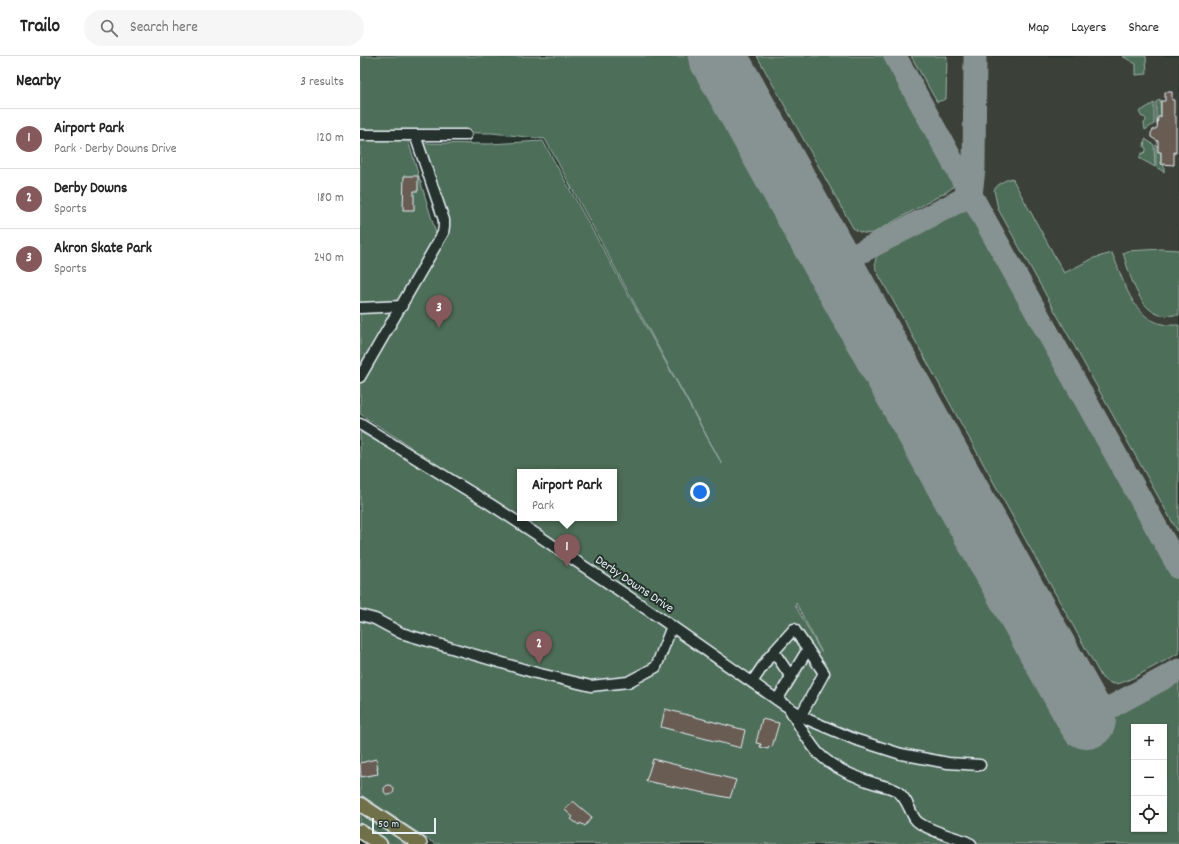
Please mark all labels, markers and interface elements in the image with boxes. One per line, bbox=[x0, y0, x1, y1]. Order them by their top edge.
search box bbox=[84, 10, 364, 46]
text: Trailo bbox=[20, 14, 60, 41]
icon: search bbox=[98, 17, 120, 39]
text: Search here bbox=[130, 17, 198, 39]
text: Map bbox=[1028, 18, 1049, 38]
text: Layers bbox=[1071, 18, 1106, 38]
text: Share bbox=[1128, 18, 1159, 38]
text: Nearby bbox=[16, 70, 60, 94]
text: 3 results bbox=[300, 73, 344, 92]
text: Airport Park bbox=[54, 118, 124, 140]
text: 1 bbox=[28, 129, 30, 148]
text: 120 m bbox=[316, 129, 344, 148]
text: Park · Derby Downs Drive bbox=[54, 140, 177, 159]
text: Derby Downs bbox=[54, 178, 127, 200]
text: 2 bbox=[26, 189, 32, 208]
text: 180 m bbox=[317, 189, 344, 208]
text: Sports bbox=[54, 200, 87, 219]
text: Akron Skate Park bbox=[54, 238, 152, 260]
text: 3 bbox=[26, 249, 32, 268]
text: 240 m bbox=[314, 249, 344, 268]
text: Sports bbox=[54, 260, 87, 279]
pin: 3 bbox=[426, 295, 452, 328]
popup bbox=[517, 469, 617, 521]
text: Airport Park bbox=[532, 475, 602, 497]
your location bbox=[690, 482, 710, 502]
text: Park bbox=[532, 497, 554, 516]
pin: 1 bbox=[554, 534, 580, 567]
street label: Derby Downs Drive bbox=[591, 552, 677, 619]
pin: 2 bbox=[526, 631, 552, 664]
map controls bbox=[1131, 724, 1167, 832]
button: + bbox=[1131, 724, 1167, 760]
button: − bbox=[1131, 760, 1167, 796]
button: locate bbox=[1131, 796, 1167, 832]
scale bar bbox=[372, 816, 436, 835]
text: 50 m bbox=[378, 817, 399, 833]

